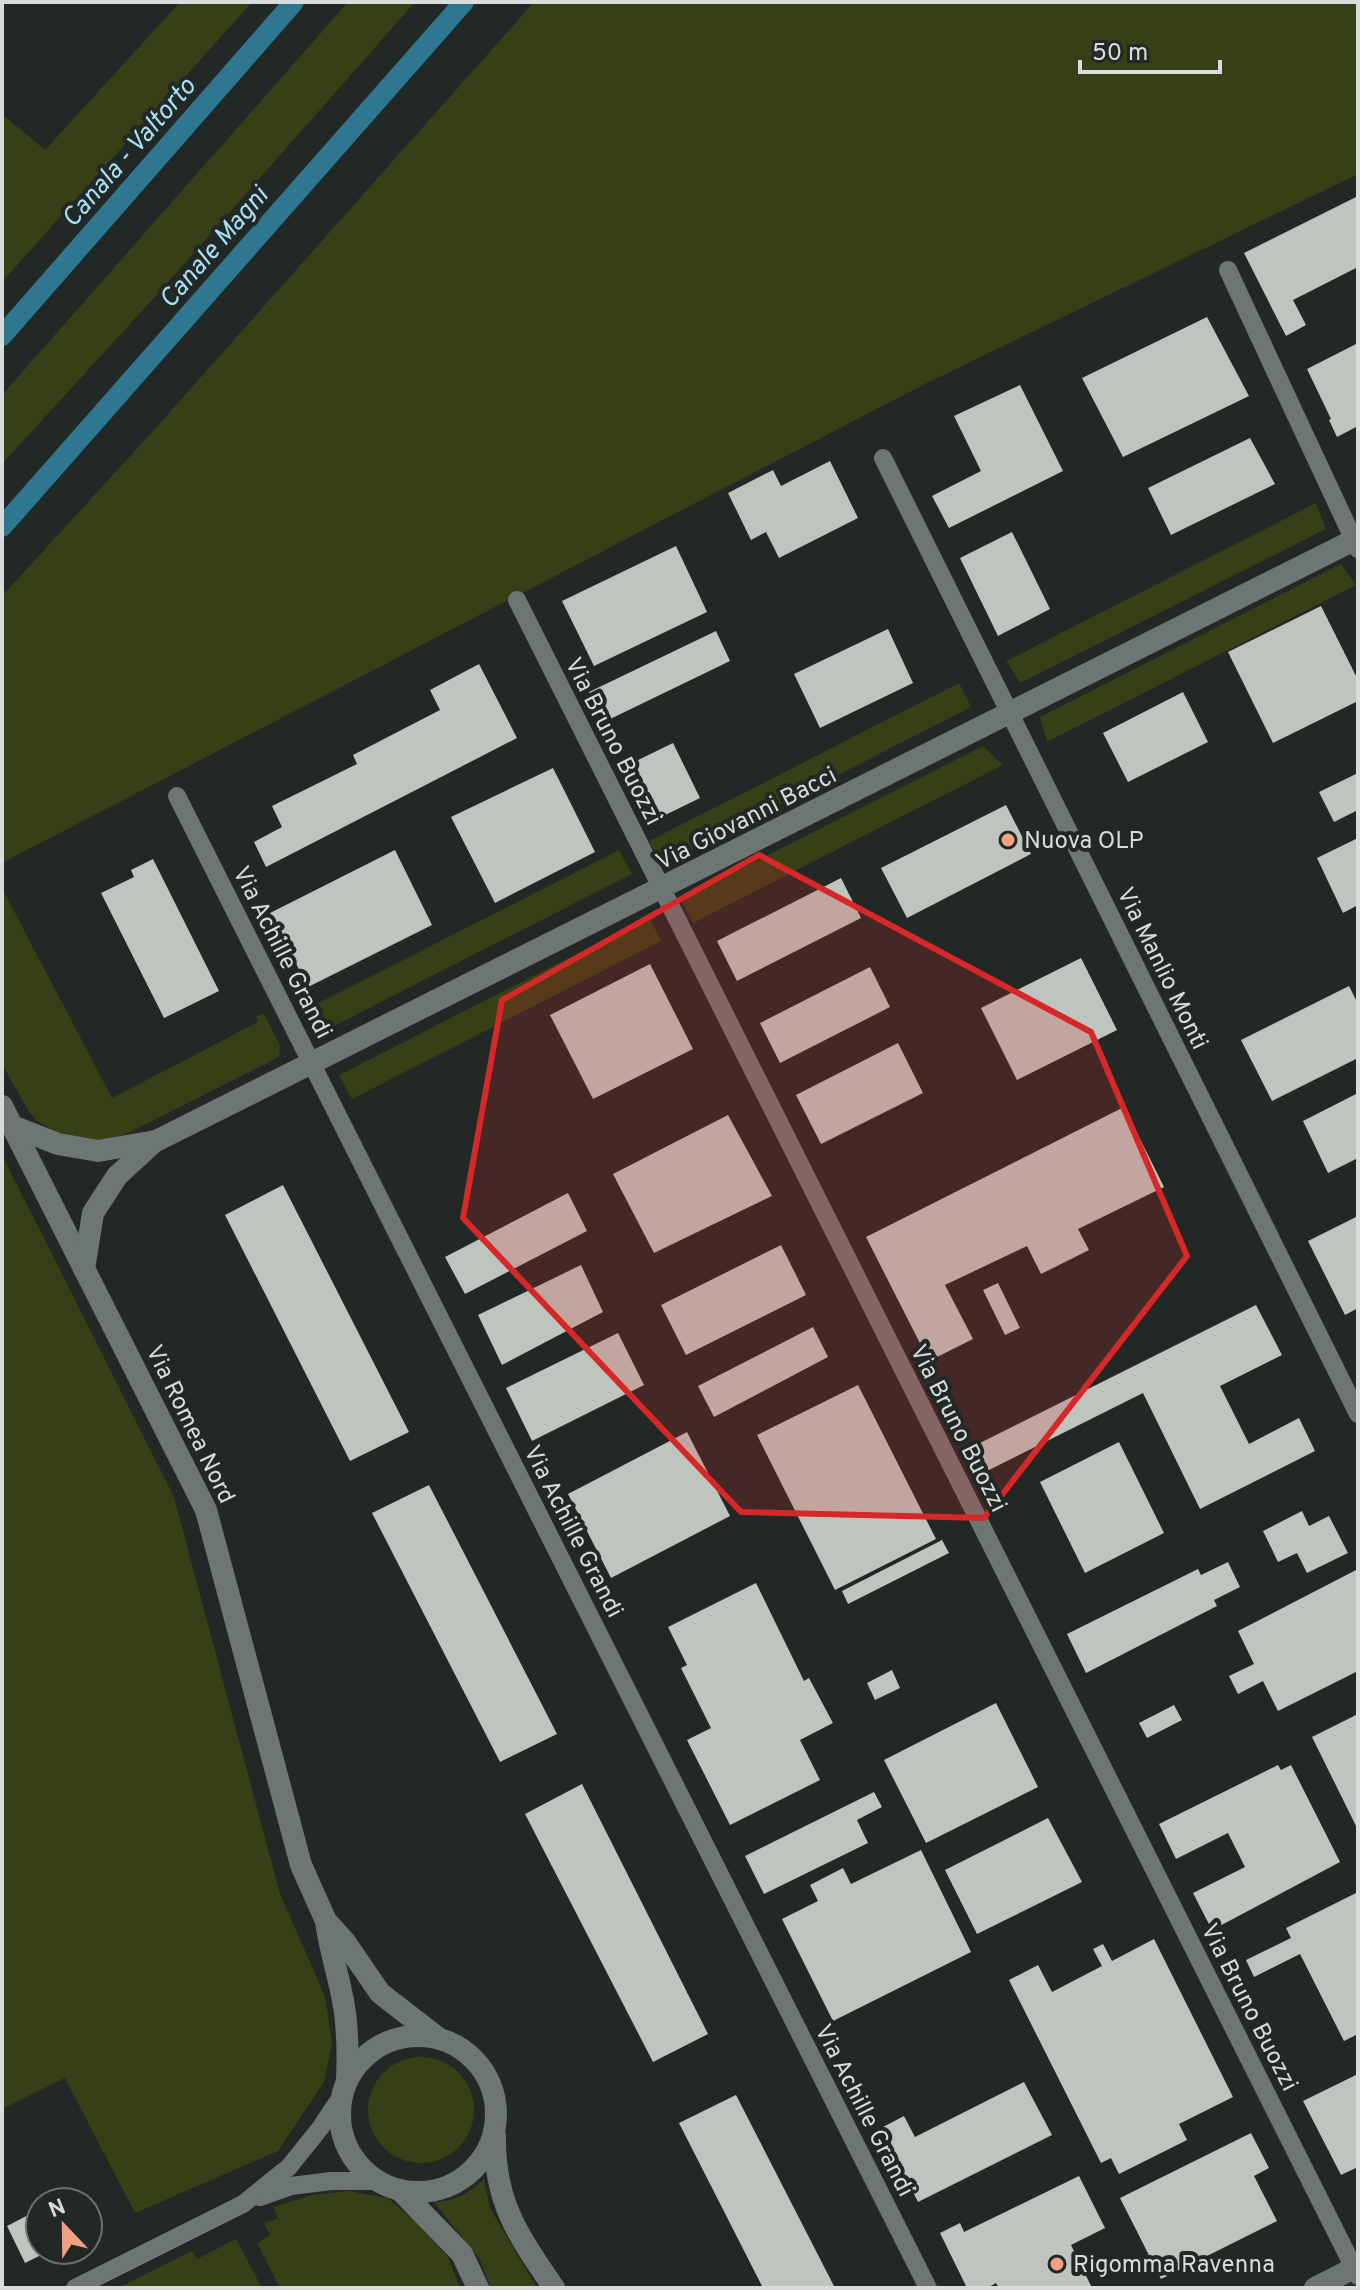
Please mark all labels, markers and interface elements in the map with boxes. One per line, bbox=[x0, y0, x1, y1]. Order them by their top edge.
scale bar bbox=[1080, 24, 1220, 74]
text: 50 m bbox=[1092, 39, 1148, 69]
water label: Canala - Valtorto bbox=[56, 72, 204, 235]
water label: Canale Magni bbox=[153, 180, 278, 316]
street label: Via Bruno Buozzi bbox=[557, 653, 667, 831]
street label: Via Giovanni Bacci bbox=[651, 761, 842, 878]
place label: Nuova OLP bbox=[1024, 827, 1144, 857]
marker: Nuova OLP bbox=[999, 831, 1017, 849]
street label: Via Achille Grandi bbox=[225, 862, 338, 1044]
street label: Via Manlio Monti bbox=[1109, 883, 1213, 1055]
street label: Via Bruno Buozzi bbox=[902, 1340, 1012, 1518]
street label: Via Romea Nord bbox=[138, 1341, 241, 1509]
street label: Via Achille Grandi bbox=[516, 1441, 629, 1623]
street label: Via Bruno Buozzi bbox=[1193, 1919, 1303, 2097]
street label: Via Achille Grandi bbox=[807, 2020, 920, 2202]
north arrow bbox=[24, 2186, 104, 2266]
text: N bbox=[45, 2194, 70, 2225]
place label: Rigomma Ravenna bbox=[1073, 2251, 1275, 2281]
marker: Rigomma Ravenna bbox=[1048, 2255, 1066, 2273]

